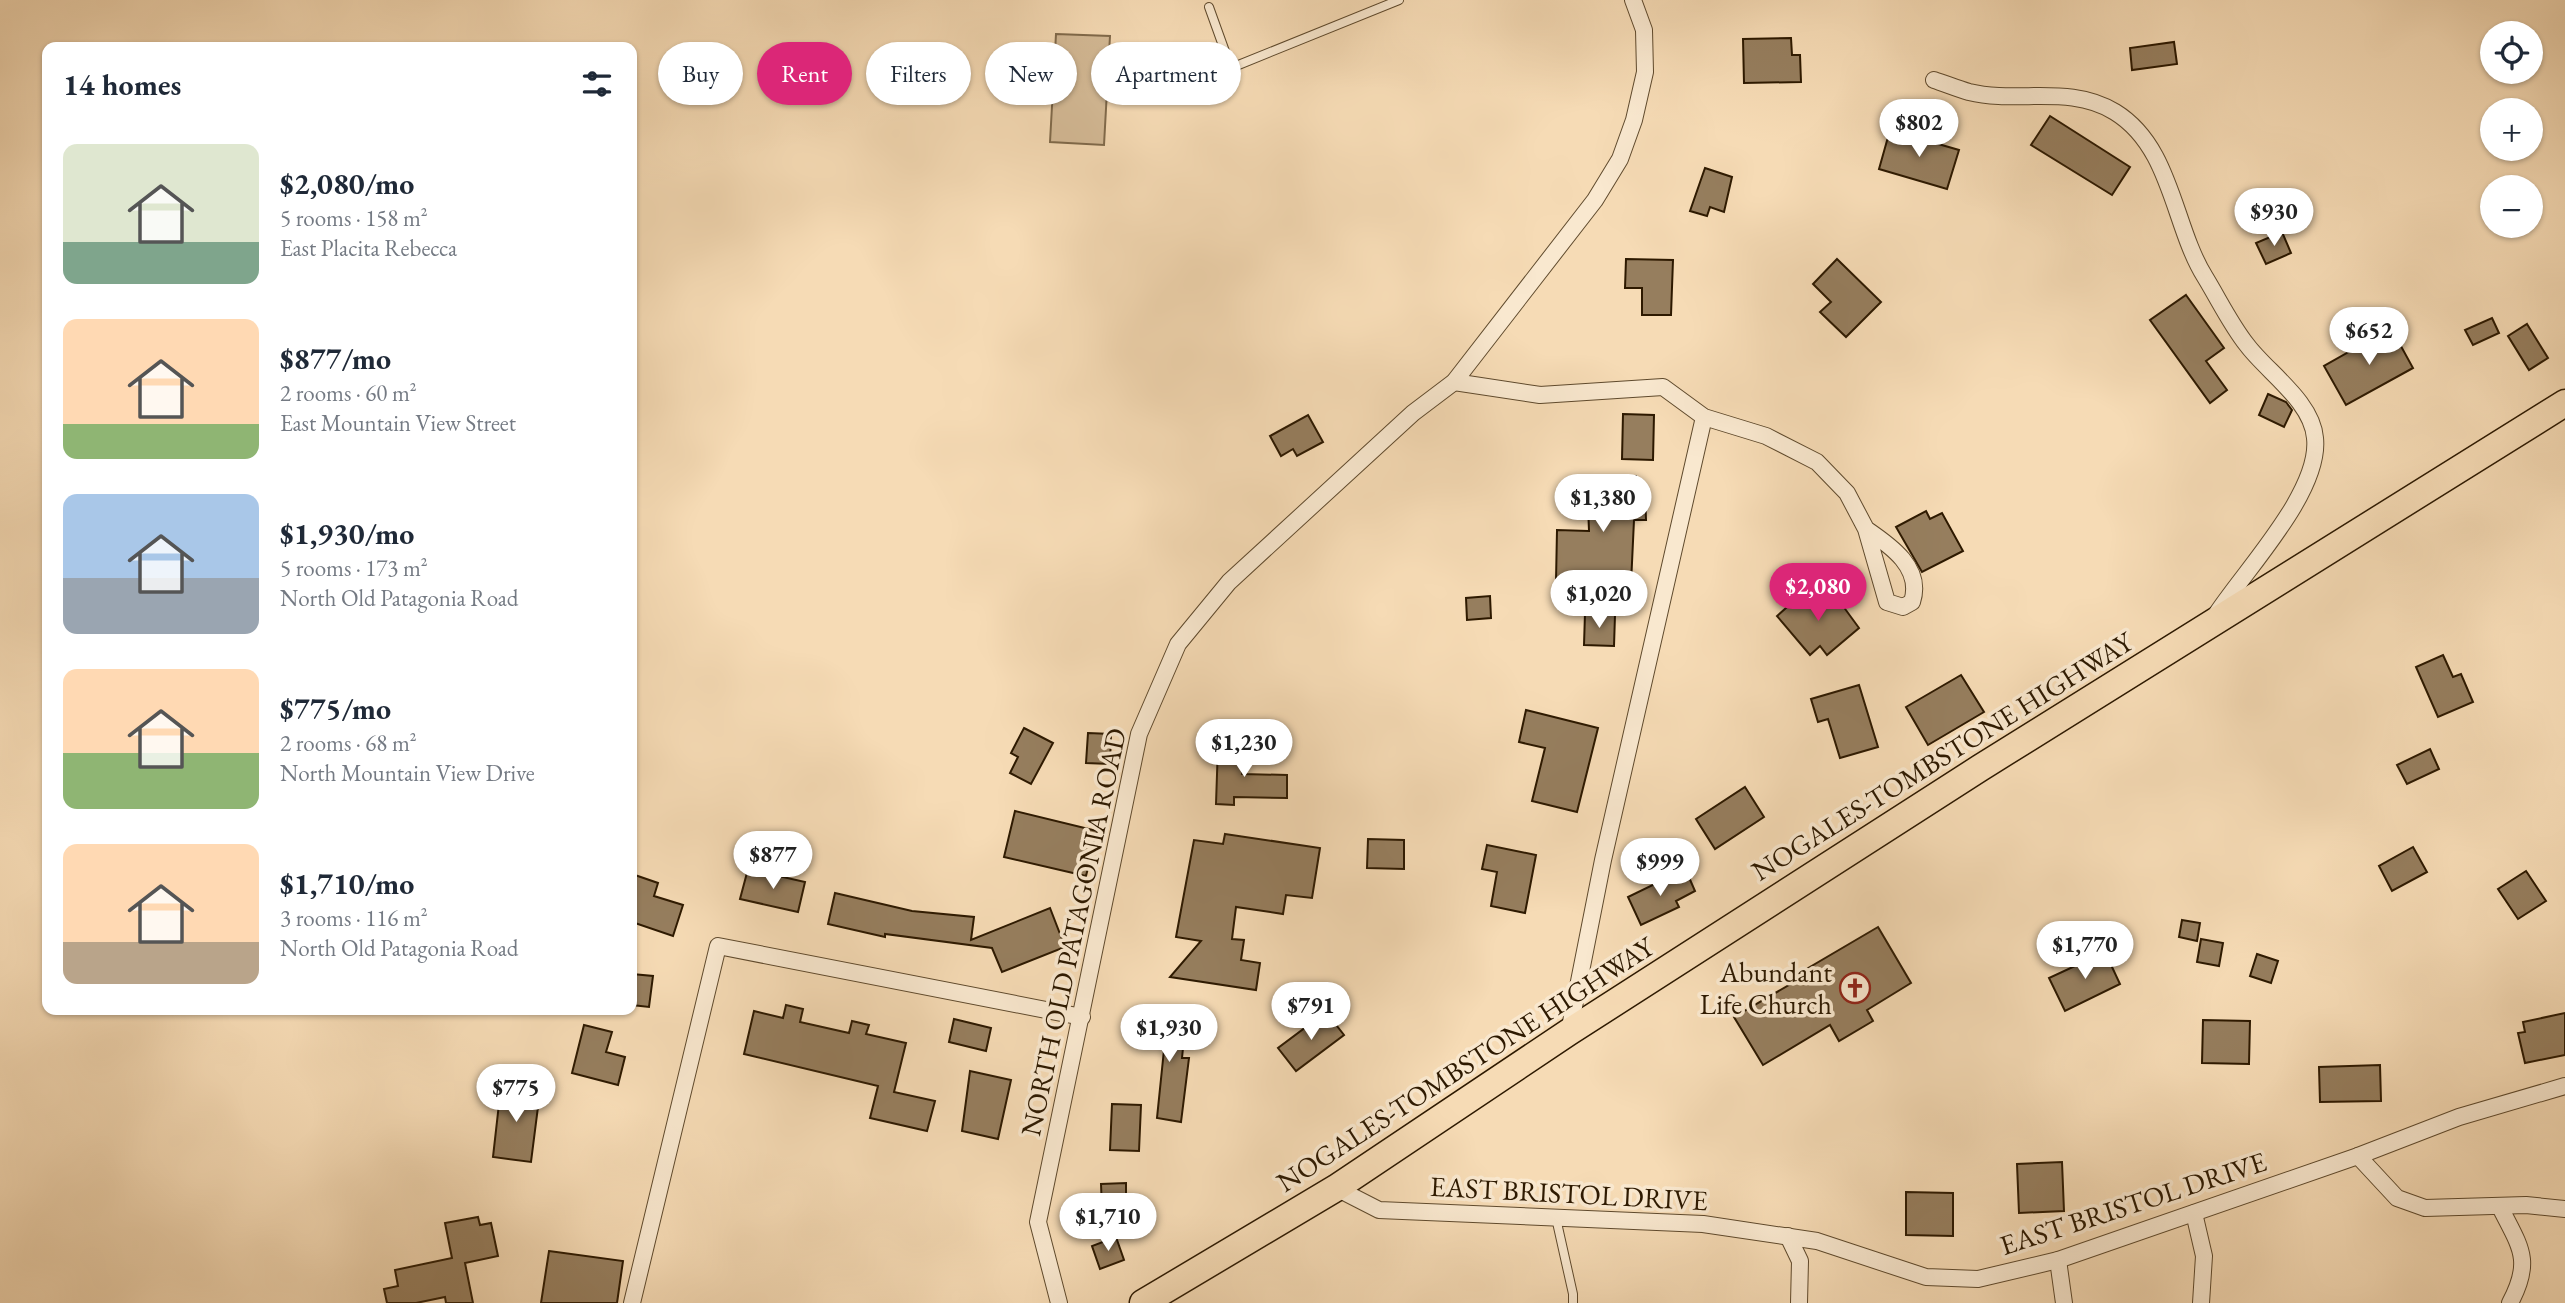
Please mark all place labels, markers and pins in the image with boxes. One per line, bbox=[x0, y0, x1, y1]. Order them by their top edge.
pin: $802 bbox=[1878, 100, 1960, 159]
pin: $930 bbox=[2233, 188, 2315, 248]
pin: $652 bbox=[2328, 308, 2410, 367]
pin: $1,380 bbox=[1546, 475, 1660, 534]
pin: $2,080 bbox=[1761, 564, 1875, 623]
pin: $1,020 bbox=[1542, 570, 1656, 630]
pin: $1,230 bbox=[1187, 720, 1301, 779]
pin: $877 bbox=[732, 832, 814, 891]
pin: $999 bbox=[1619, 838, 1701, 898]
pin: $1,770 bbox=[2028, 922, 2142, 981]
place label: Abundant Life Church bbox=[1700, 954, 1832, 1022]
church icon: Abundant Life Church bbox=[1838, 971, 1872, 1005]
pin: $791 bbox=[1270, 982, 1352, 1042]
pin: $1,930 bbox=[1112, 1004, 1226, 1064]
pin: $775 bbox=[475, 1064, 557, 1124]
pin: $1,710 bbox=[1051, 1194, 1165, 1253]

